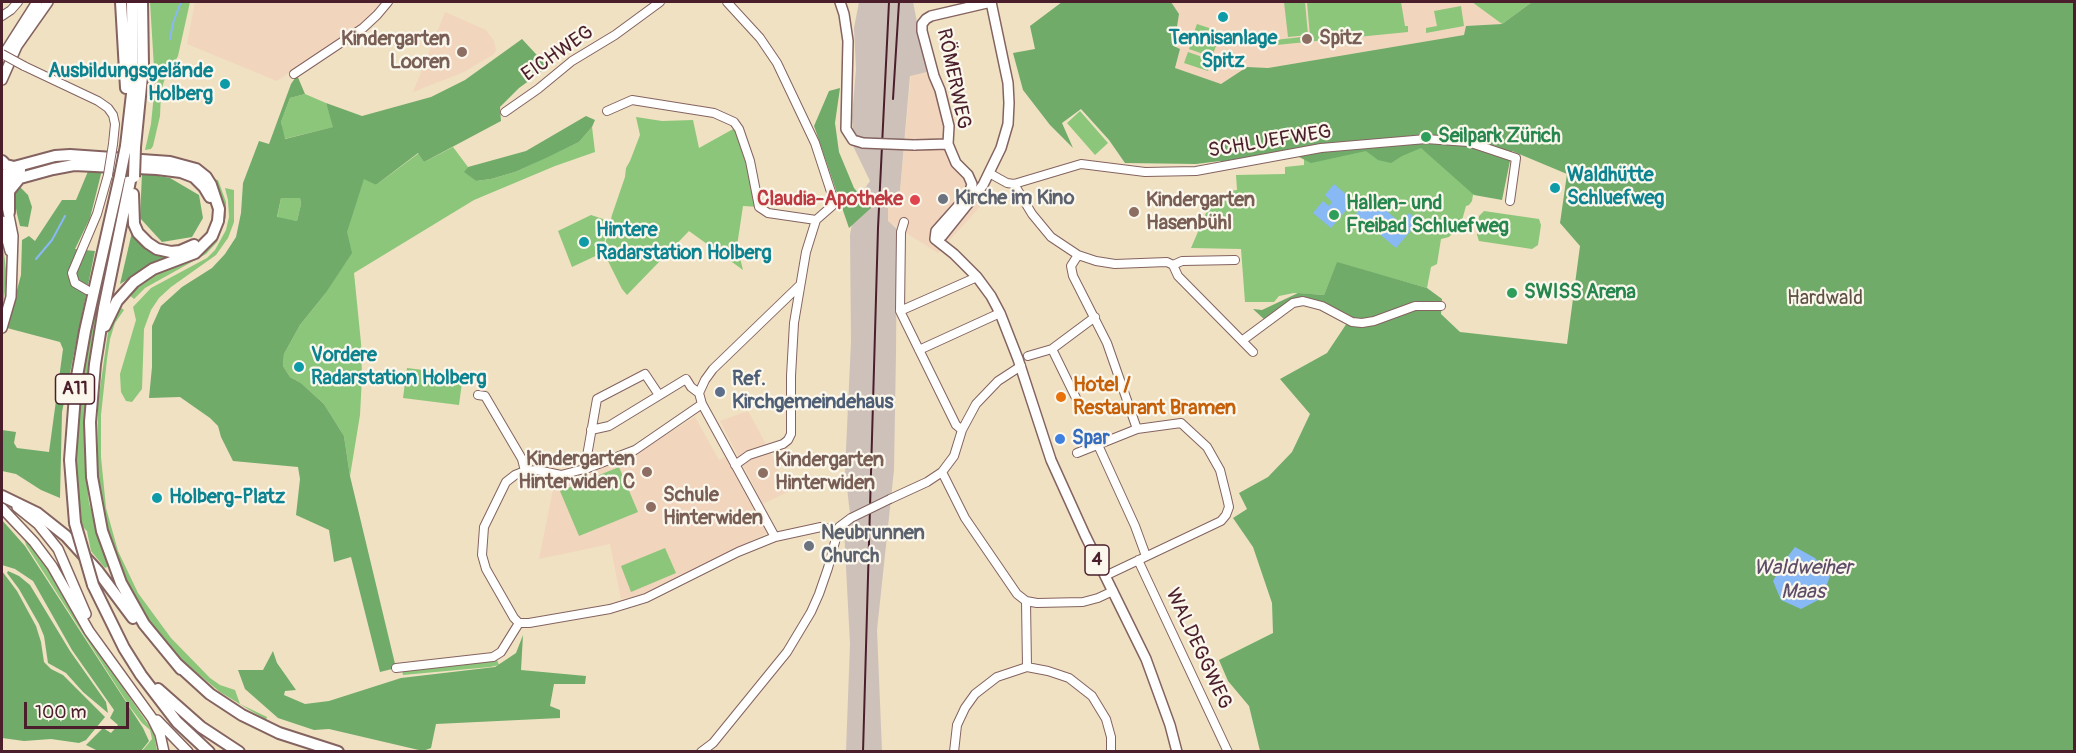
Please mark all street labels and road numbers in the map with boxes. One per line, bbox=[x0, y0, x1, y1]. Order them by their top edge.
street label: EICHWEG bbox=[518, 21, 598, 87]
street label: RÖMERWEG bbox=[931, 27, 975, 131]
street label: SCHLUEFWEG bbox=[1207, 120, 1333, 164]
road number: A11 bbox=[56, 374, 94, 404]
road number: 4 bbox=[1085, 545, 1109, 575]
street label: WALDEGGWEG bbox=[1160, 585, 1236, 713]

